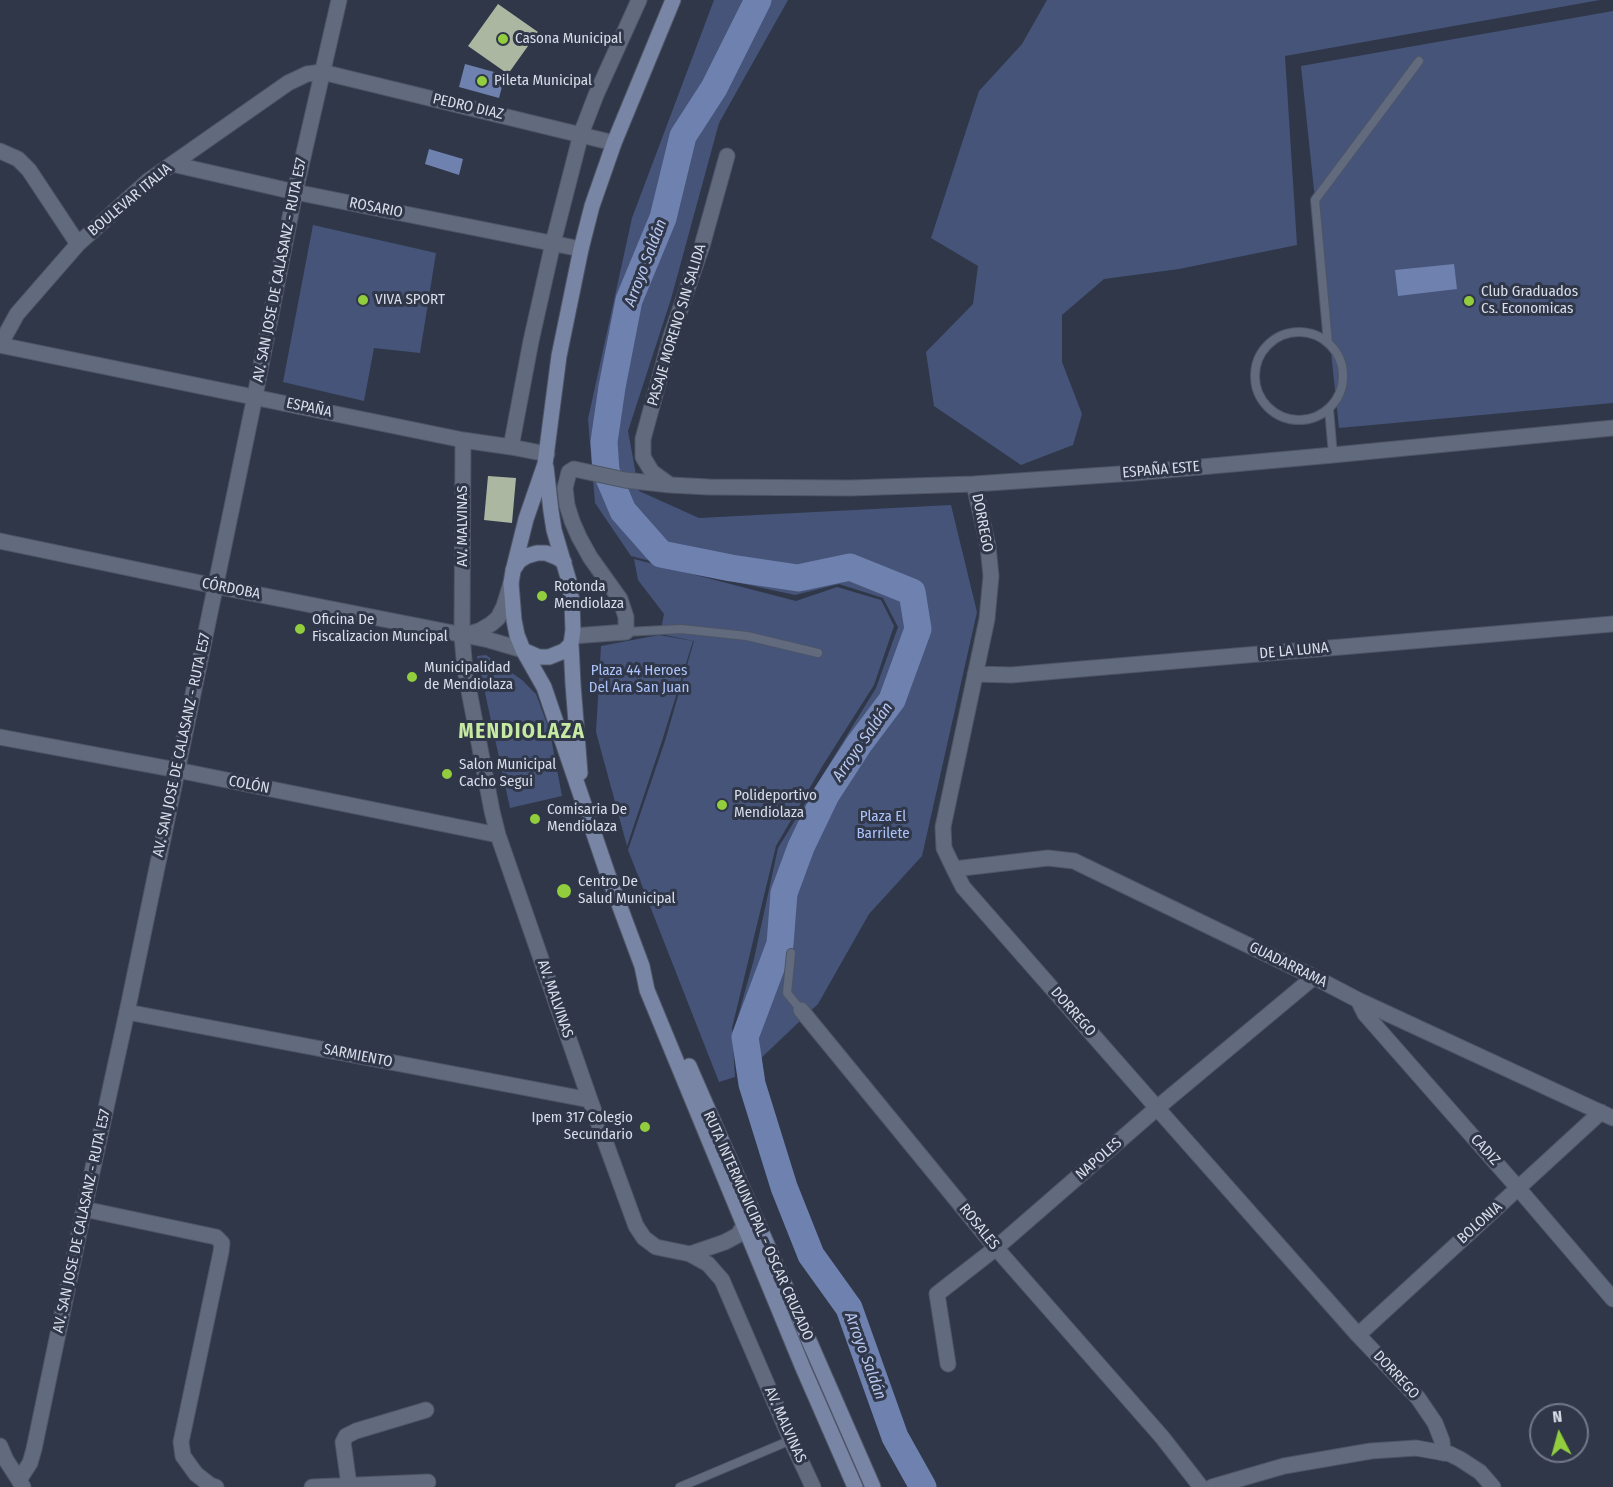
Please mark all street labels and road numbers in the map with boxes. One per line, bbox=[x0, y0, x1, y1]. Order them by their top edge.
street label: PEDRO DIAZ bbox=[431, 90, 505, 124]
street label: AV. SAN JOSE DE CALASANZ - RUTA E57 bbox=[249, 156, 311, 384]
street label: BOULEVAR ITALIA bbox=[85, 160, 175, 240]
street label: ROSARIO bbox=[348, 194, 404, 222]
street label: PASAJE MORENO SIN SALIDA bbox=[644, 242, 710, 408]
street label: ESPAÑA bbox=[285, 394, 333, 422]
street label: ESPAÑA ESTE bbox=[1122, 458, 1200, 482]
street label: AV. MALVINAS bbox=[454, 485, 472, 567]
street label: DORREGO bbox=[968, 492, 996, 554]
street label: CÓRDOBA bbox=[200, 575, 262, 603]
street label: AV. SAN JOSE DE CALASANZ - RUTA E57 bbox=[149, 632, 215, 858]
street label: DE LA LUNA bbox=[1259, 639, 1329, 663]
street label: COLÓN bbox=[227, 772, 271, 798]
street label: GUADARRAMA bbox=[1246, 938, 1330, 992]
street label: AV. MALVINAS bbox=[533, 958, 577, 1040]
street label: DORREGO bbox=[1047, 984, 1099, 1040]
street label: SARMIENTO bbox=[322, 1040, 394, 1072]
street label: AV. SAN JOSE DE CALASANZ - RUTA E57 bbox=[49, 1108, 115, 1334]
street label: RUTA INTERMUNICIPAL - OSCAR CRUZADO bbox=[699, 1108, 817, 1344]
street label: CADIZ bbox=[1467, 1131, 1503, 1169]
street label: NAPOLES bbox=[1072, 1134, 1126, 1184]
street label: BOLONIA bbox=[1454, 1198, 1506, 1248]
street label: ROSALES bbox=[955, 1200, 1003, 1254]
street label: DORREGO bbox=[1369, 1347, 1423, 1403]
street label: AV. MALVINAS bbox=[760, 1384, 810, 1466]

